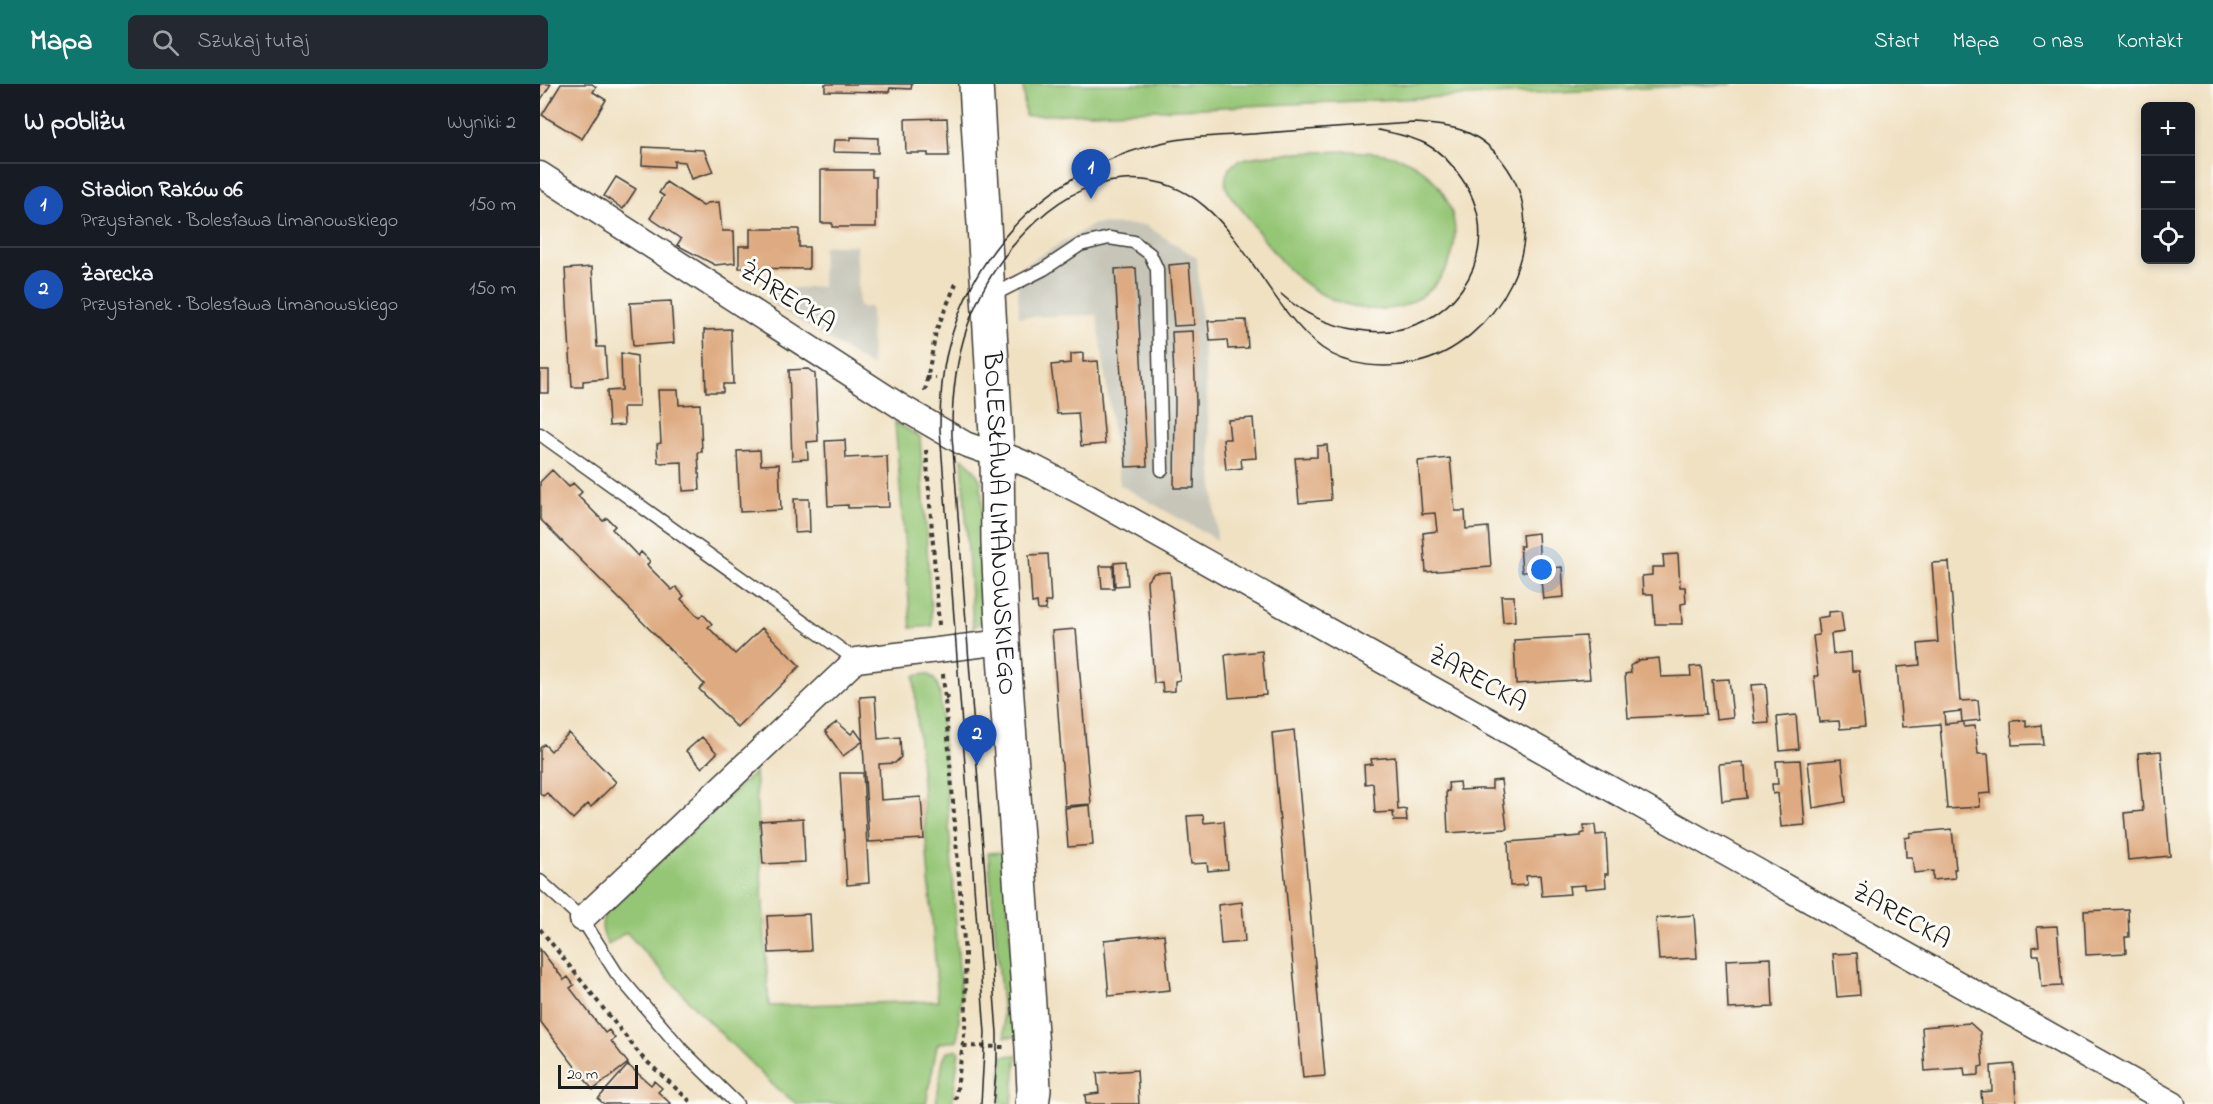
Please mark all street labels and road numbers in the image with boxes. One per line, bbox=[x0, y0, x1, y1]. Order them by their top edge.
street label: ŻARECKA bbox=[731, 252, 843, 344]
street label: BOLESŁAWA LIMANOWSKIEGO bbox=[972, 349, 1026, 697]
street label: ŻARECKA bbox=[1420, 637, 1534, 723]
street label: ŻARECKA bbox=[1844, 874, 1958, 960]

